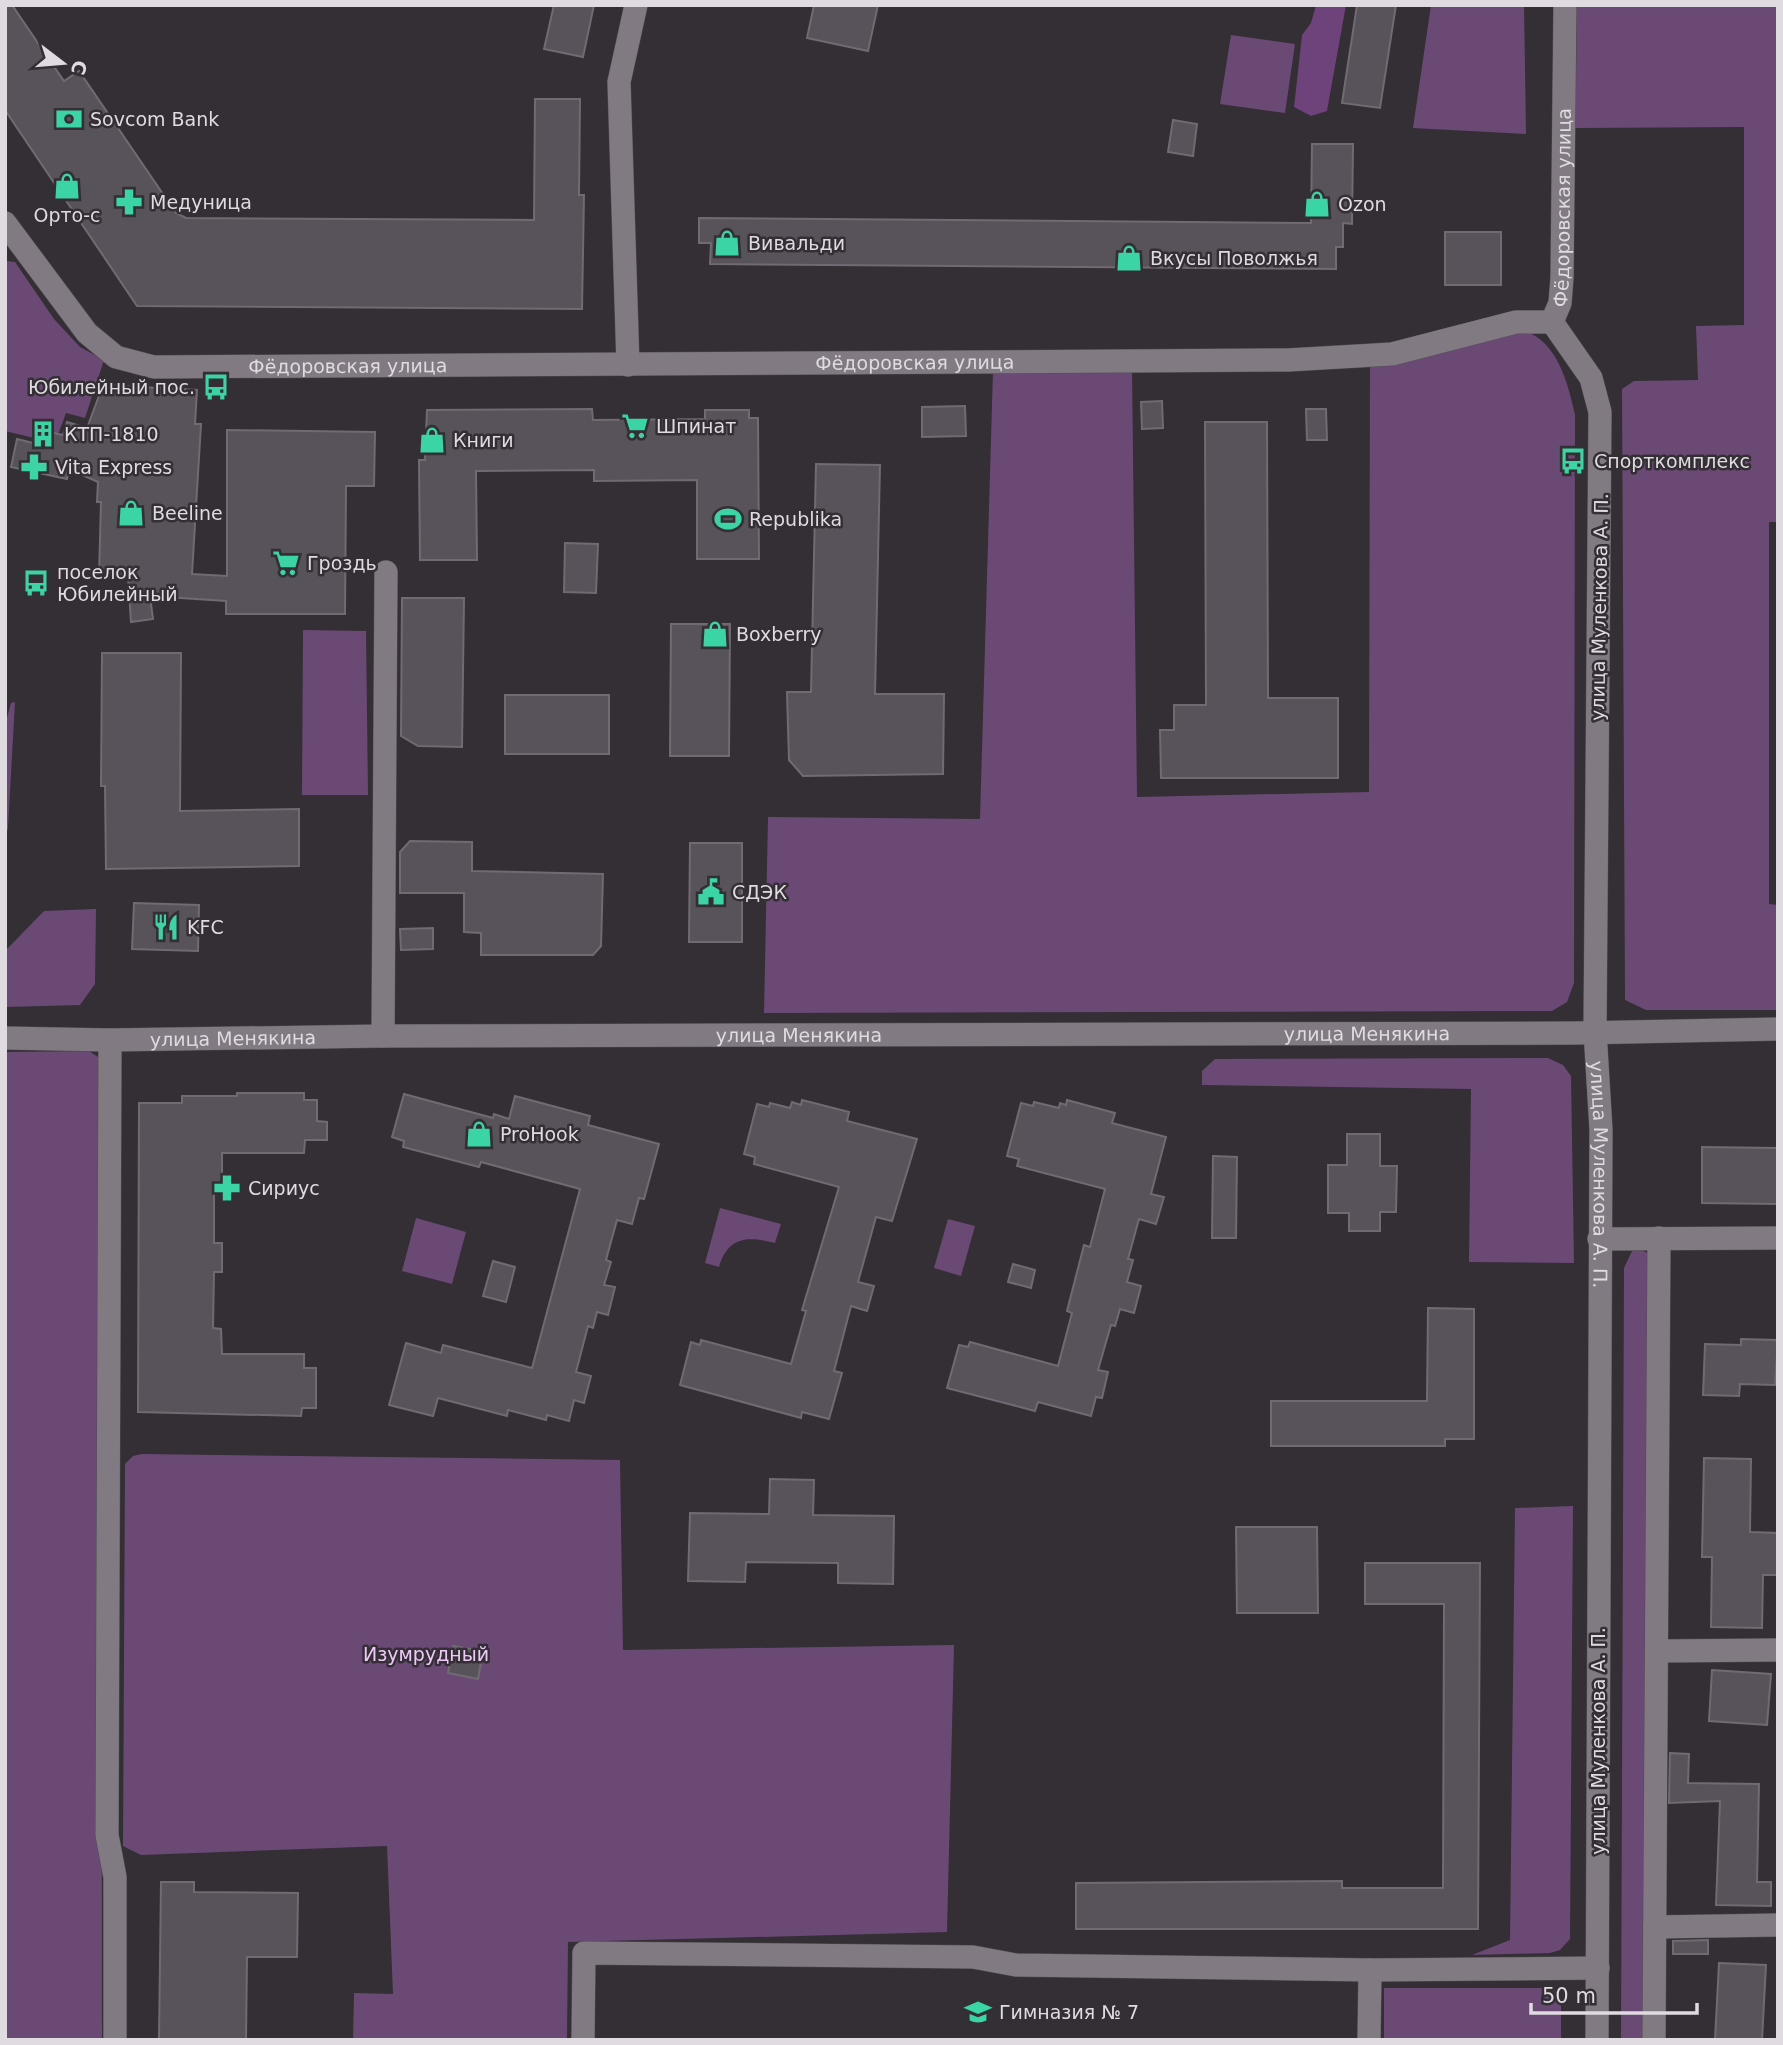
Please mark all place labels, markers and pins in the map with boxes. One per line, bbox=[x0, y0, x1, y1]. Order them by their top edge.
bank icon: Sovcom Bank bbox=[54, 104, 84, 134]
place label: Sovcom Bank bbox=[90, 108, 219, 130]
shop icon: Орто-с bbox=[52, 171, 82, 201]
pharmacy icon: Медуница bbox=[114, 187, 144, 217]
shop icon: Ozon bbox=[1302, 189, 1332, 219]
place label: Медуница bbox=[150, 191, 252, 213]
place label: Ozon bbox=[1338, 193, 1387, 215]
place label: Орто-с bbox=[33, 204, 101, 226]
shop icon: Вивальди bbox=[712, 228, 742, 258]
place label: Вивальди bbox=[748, 232, 845, 254]
shop icon: Вкусы Поволжья bbox=[1114, 243, 1144, 273]
place label: Вкусы Поволжья bbox=[1150, 247, 1318, 269]
bus stop icon: Юбилейный пос. bbox=[201, 372, 231, 402]
place label: Юбилейный пос. bbox=[28, 376, 195, 398]
supermarket icon: Шпинат bbox=[620, 411, 650, 441]
place label: Шпинат bbox=[656, 415, 736, 437]
building icon: КТП-1810 bbox=[28, 419, 58, 449]
place label: КТП-1810 bbox=[64, 423, 159, 445]
shop icon: Книги bbox=[417, 425, 447, 455]
place label: Книги bbox=[453, 429, 514, 451]
bus stop icon: Спорткомплекс bbox=[1558, 446, 1588, 476]
place label: Спорткомплекс bbox=[1594, 450, 1750, 472]
pharmacy icon: Vita Express bbox=[19, 452, 49, 482]
place label: Vita Express bbox=[55, 456, 172, 478]
shop icon: Beeline bbox=[116, 498, 146, 528]
place label: Beeline bbox=[152, 502, 223, 524]
sports icon: Republika bbox=[713, 504, 743, 534]
place label: Republika bbox=[749, 508, 842, 530]
supermarket icon: Гроздь bbox=[271, 548, 301, 578]
place label: Гроздь bbox=[307, 552, 377, 574]
place label: поселок Юбилейный bbox=[57, 561, 178, 605]
bus stop icon: поселок Юбилейный bbox=[21, 568, 51, 598]
shop icon: Boxberry bbox=[700, 619, 730, 649]
place label: Boxberry bbox=[736, 623, 822, 645]
public building icon: СДЭК bbox=[696, 877, 726, 907]
place label: СДЭК bbox=[732, 881, 787, 903]
restaurant icon: KFC bbox=[151, 912, 181, 942]
place label: KFC bbox=[187, 916, 224, 938]
shop icon: ProHook bbox=[464, 1119, 494, 1149]
place label: ProHook bbox=[500, 1123, 579, 1145]
pharmacy icon: Сириус bbox=[212, 1173, 242, 1203]
place label: Сириус bbox=[248, 1177, 320, 1199]
school or university icon: Гимназия № 7 bbox=[963, 1997, 993, 2027]
place label: Гимназия № 7 bbox=[999, 2001, 1139, 2023]

